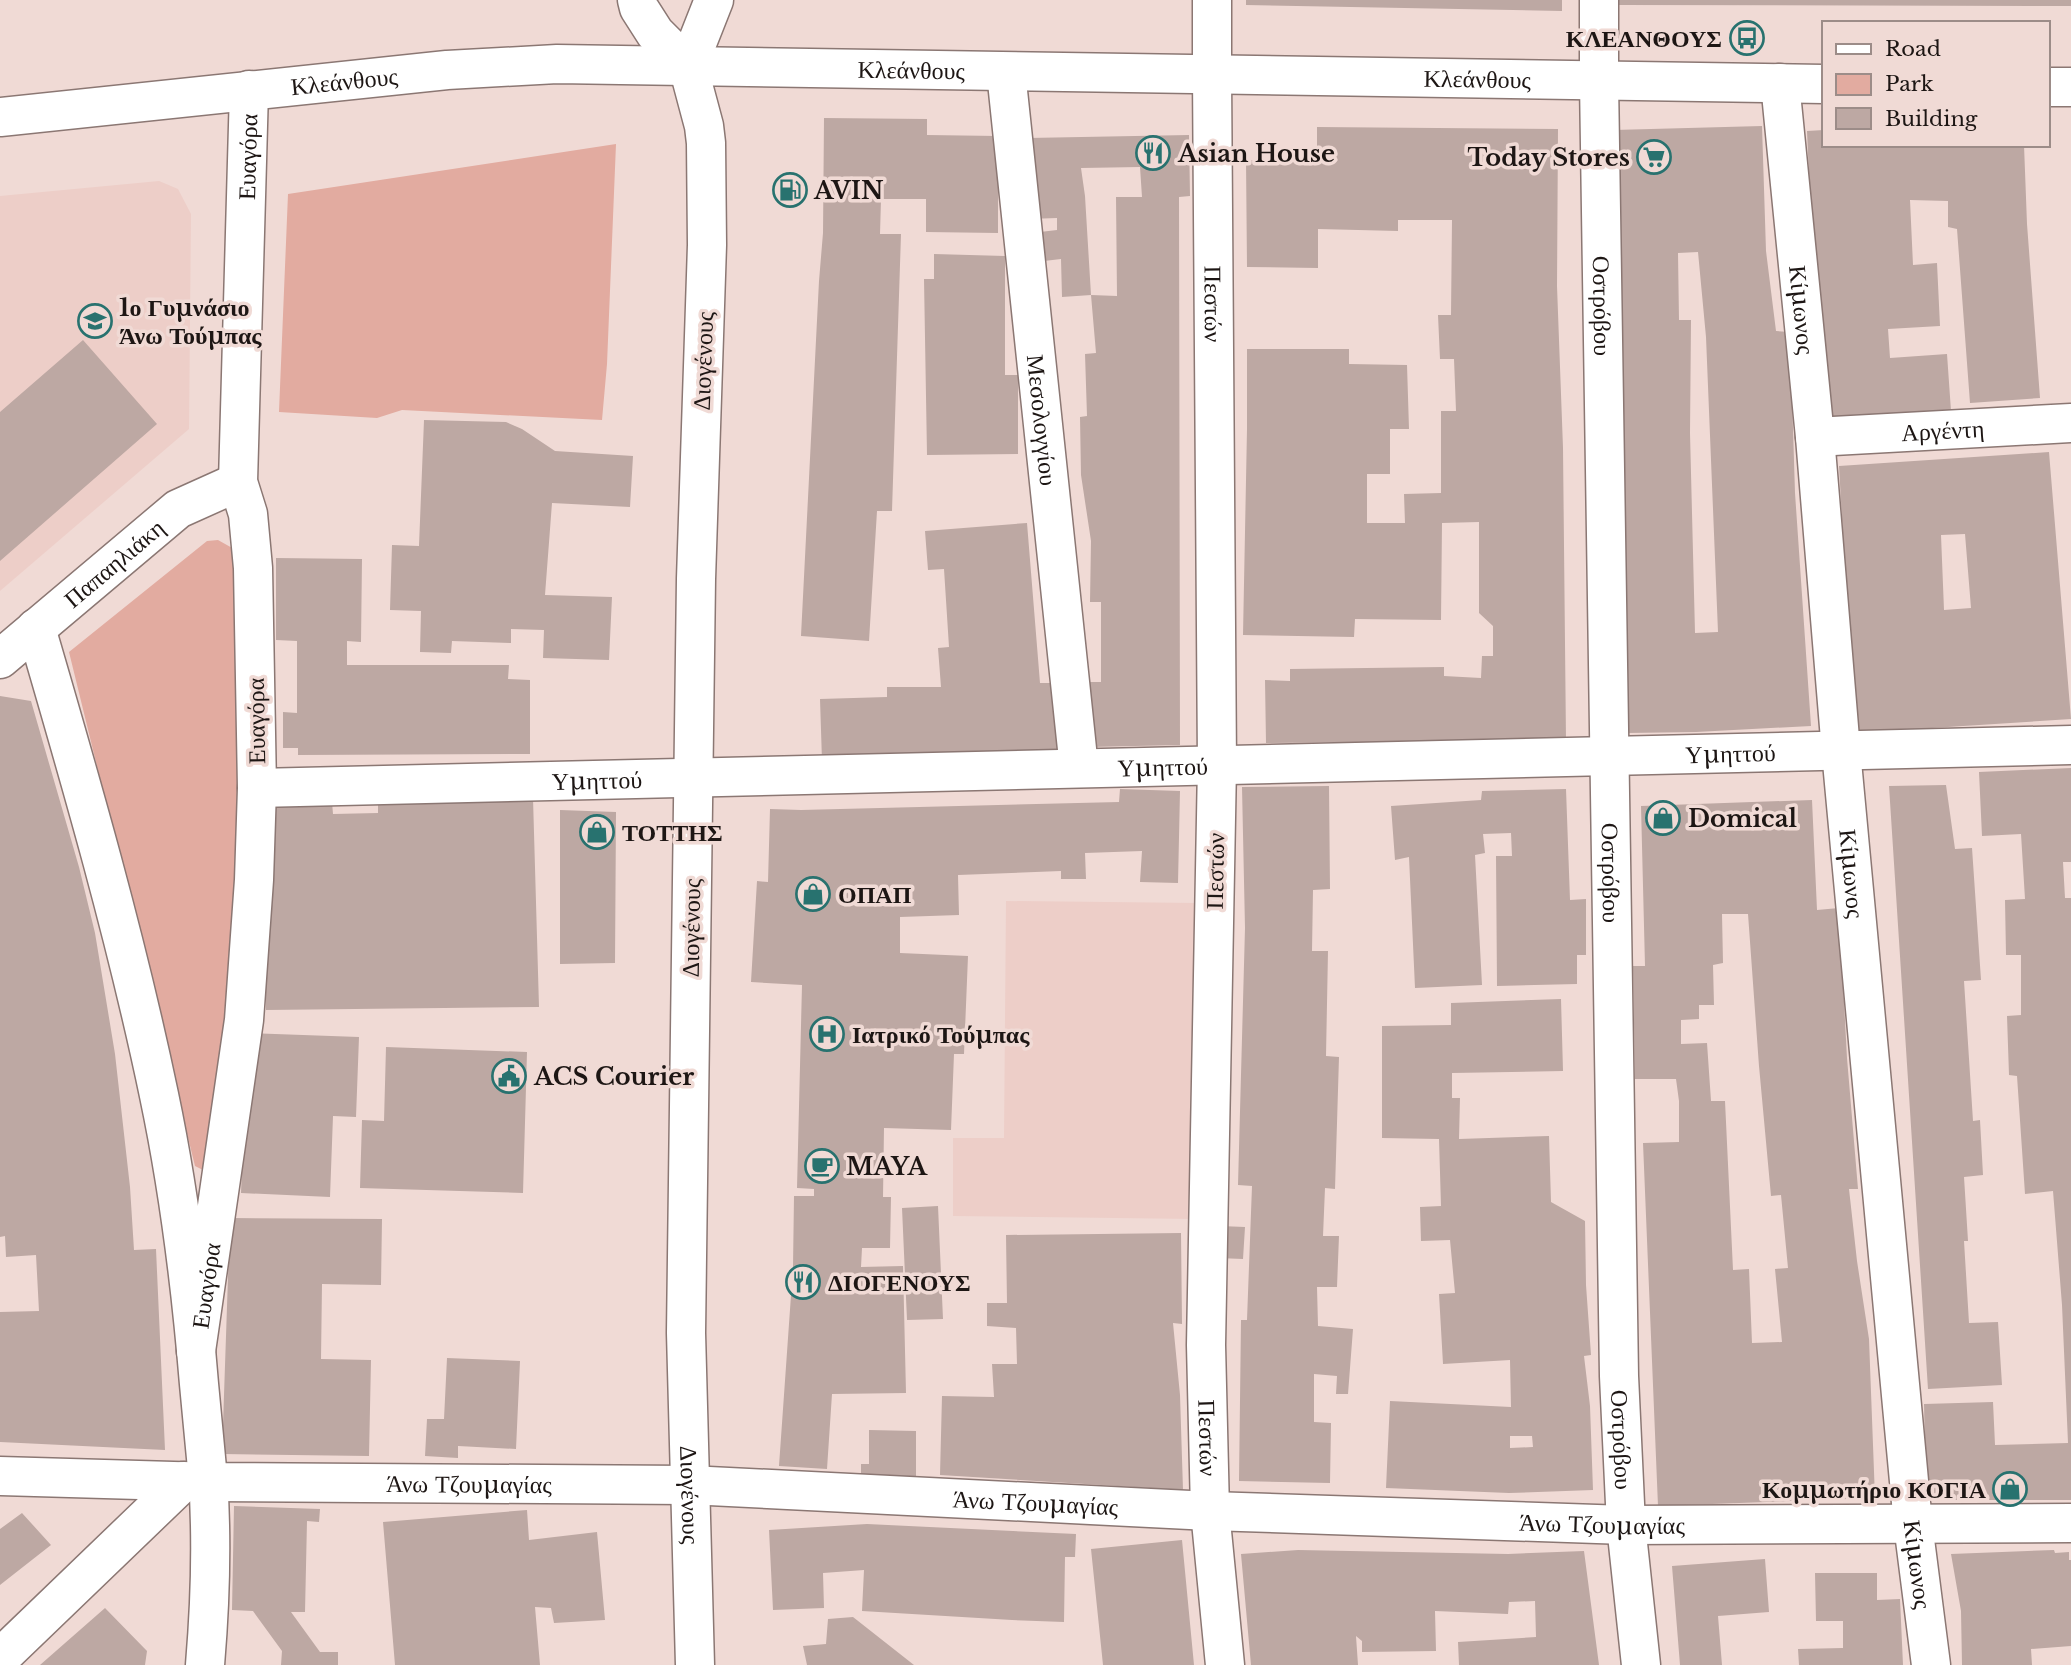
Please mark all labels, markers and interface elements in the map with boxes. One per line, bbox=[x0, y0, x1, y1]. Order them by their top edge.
bus stop icon: ΚΛΕΑΝΘΟΥΣ bbox=[1728, 19, 1766, 57]
legend bbox=[1822, 21, 2050, 147]
place label: ΚΛΕΑΝΘΟΥΣ bbox=[1566, 24, 1722, 53]
text: Road bbox=[1885, 36, 1941, 62]
street label: Κλεάνθους bbox=[857, 54, 966, 85]
street label: Κλεάνθους bbox=[289, 61, 400, 101]
street label: Κλεάνθους bbox=[1423, 63, 1532, 94]
text: Park bbox=[1885, 71, 1934, 97]
text: Building bbox=[1885, 106, 1978, 132]
street label: Ευαγόρα bbox=[231, 113, 263, 200]
restaurant icon: Asian House bbox=[1134, 134, 1172, 172]
supermarket icon: Today Stores bbox=[1635, 138, 1673, 176]
place label: Asian House bbox=[1177, 139, 1335, 168]
place label: Today Stores bbox=[1467, 143, 1630, 172]
fuel station icon: AVIN bbox=[771, 171, 809, 209]
place label: AVIN bbox=[813, 176, 884, 205]
street label: Οστρόβου bbox=[1587, 256, 1618, 356]
street label: Κίμωνος bbox=[1784, 264, 1821, 356]
street label: Πεστών bbox=[1199, 266, 1228, 343]
place label: 1ο Γυμνάσιο Άνω Τούμπας bbox=[119, 293, 262, 350]
school or university icon: 1ο Γυμνάσιο Άνω Τούμπας bbox=[76, 302, 114, 340]
street label: Διογένους bbox=[687, 311, 719, 411]
street label: Μεσολογγίου bbox=[1021, 353, 1064, 487]
street label: Αργέντη bbox=[1901, 413, 1985, 447]
street label: Παπαηλιάκη bbox=[58, 513, 170, 613]
street label: Ευαγόρα bbox=[241, 677, 271, 764]
street label: Υμηττού bbox=[1685, 738, 1776, 769]
street label: Υμηττού bbox=[1117, 751, 1208, 782]
street label: Υμηττού bbox=[551, 764, 642, 796]
shop icon: Domical bbox=[1644, 799, 1682, 837]
place label: Domical bbox=[1688, 804, 1797, 833]
shop icon: ΤΟΤΤΗΣ bbox=[578, 813, 616, 851]
place label: ΤΟΤΤΗΣ bbox=[622, 818, 723, 847]
street label: Οστρόβου bbox=[1596, 823, 1627, 923]
street label: Κίμωνος bbox=[1834, 828, 1871, 920]
street label: Πεστών bbox=[1200, 832, 1230, 910]
shop icon: ΟΠΑΠ bbox=[794, 875, 832, 913]
street label: Διογένους bbox=[676, 878, 706, 978]
place label: ΟΠΑΠ bbox=[838, 880, 912, 909]
hospital icon: Ιατρικό Τούμπας bbox=[808, 1015, 846, 1053]
place label: Ιατρικό Τούμπας bbox=[852, 1020, 1030, 1049]
public building icon: ACS Courier bbox=[490, 1057, 528, 1095]
place label: ACS Courier bbox=[533, 1062, 694, 1091]
cafe icon: MAYA bbox=[803, 1147, 841, 1185]
place label: MAYA bbox=[846, 1152, 929, 1181]
street label: Ευαγόρα bbox=[185, 1240, 226, 1330]
restaurant icon: ΔΙΟΓΕΝΟΥΣ bbox=[784, 1263, 822, 1301]
place label: ΔΙΟΓΕΝΟΥΣ bbox=[828, 1268, 971, 1297]
street label: Οστρόβου bbox=[1605, 1389, 1639, 1490]
street label: Πεστών bbox=[1193, 1399, 1224, 1477]
street label: Διογένους bbox=[675, 1445, 706, 1545]
street label: Άνω Τζουμαγίας bbox=[386, 1469, 552, 1499]
shop icon: Κομμωτήριο ΚΟΓΙΑ bbox=[1991, 1470, 2029, 1508]
place label: Κομμωτήριο ΚΟΓΙΑ bbox=[1762, 1475, 1987, 1504]
street label: Άνω Τζουμαγίας bbox=[952, 1484, 1119, 1521]
street label: Άνω Τζουμαγίας bbox=[1519, 1507, 1685, 1540]
street label: Κίμωνος bbox=[1898, 1518, 1938, 1611]

